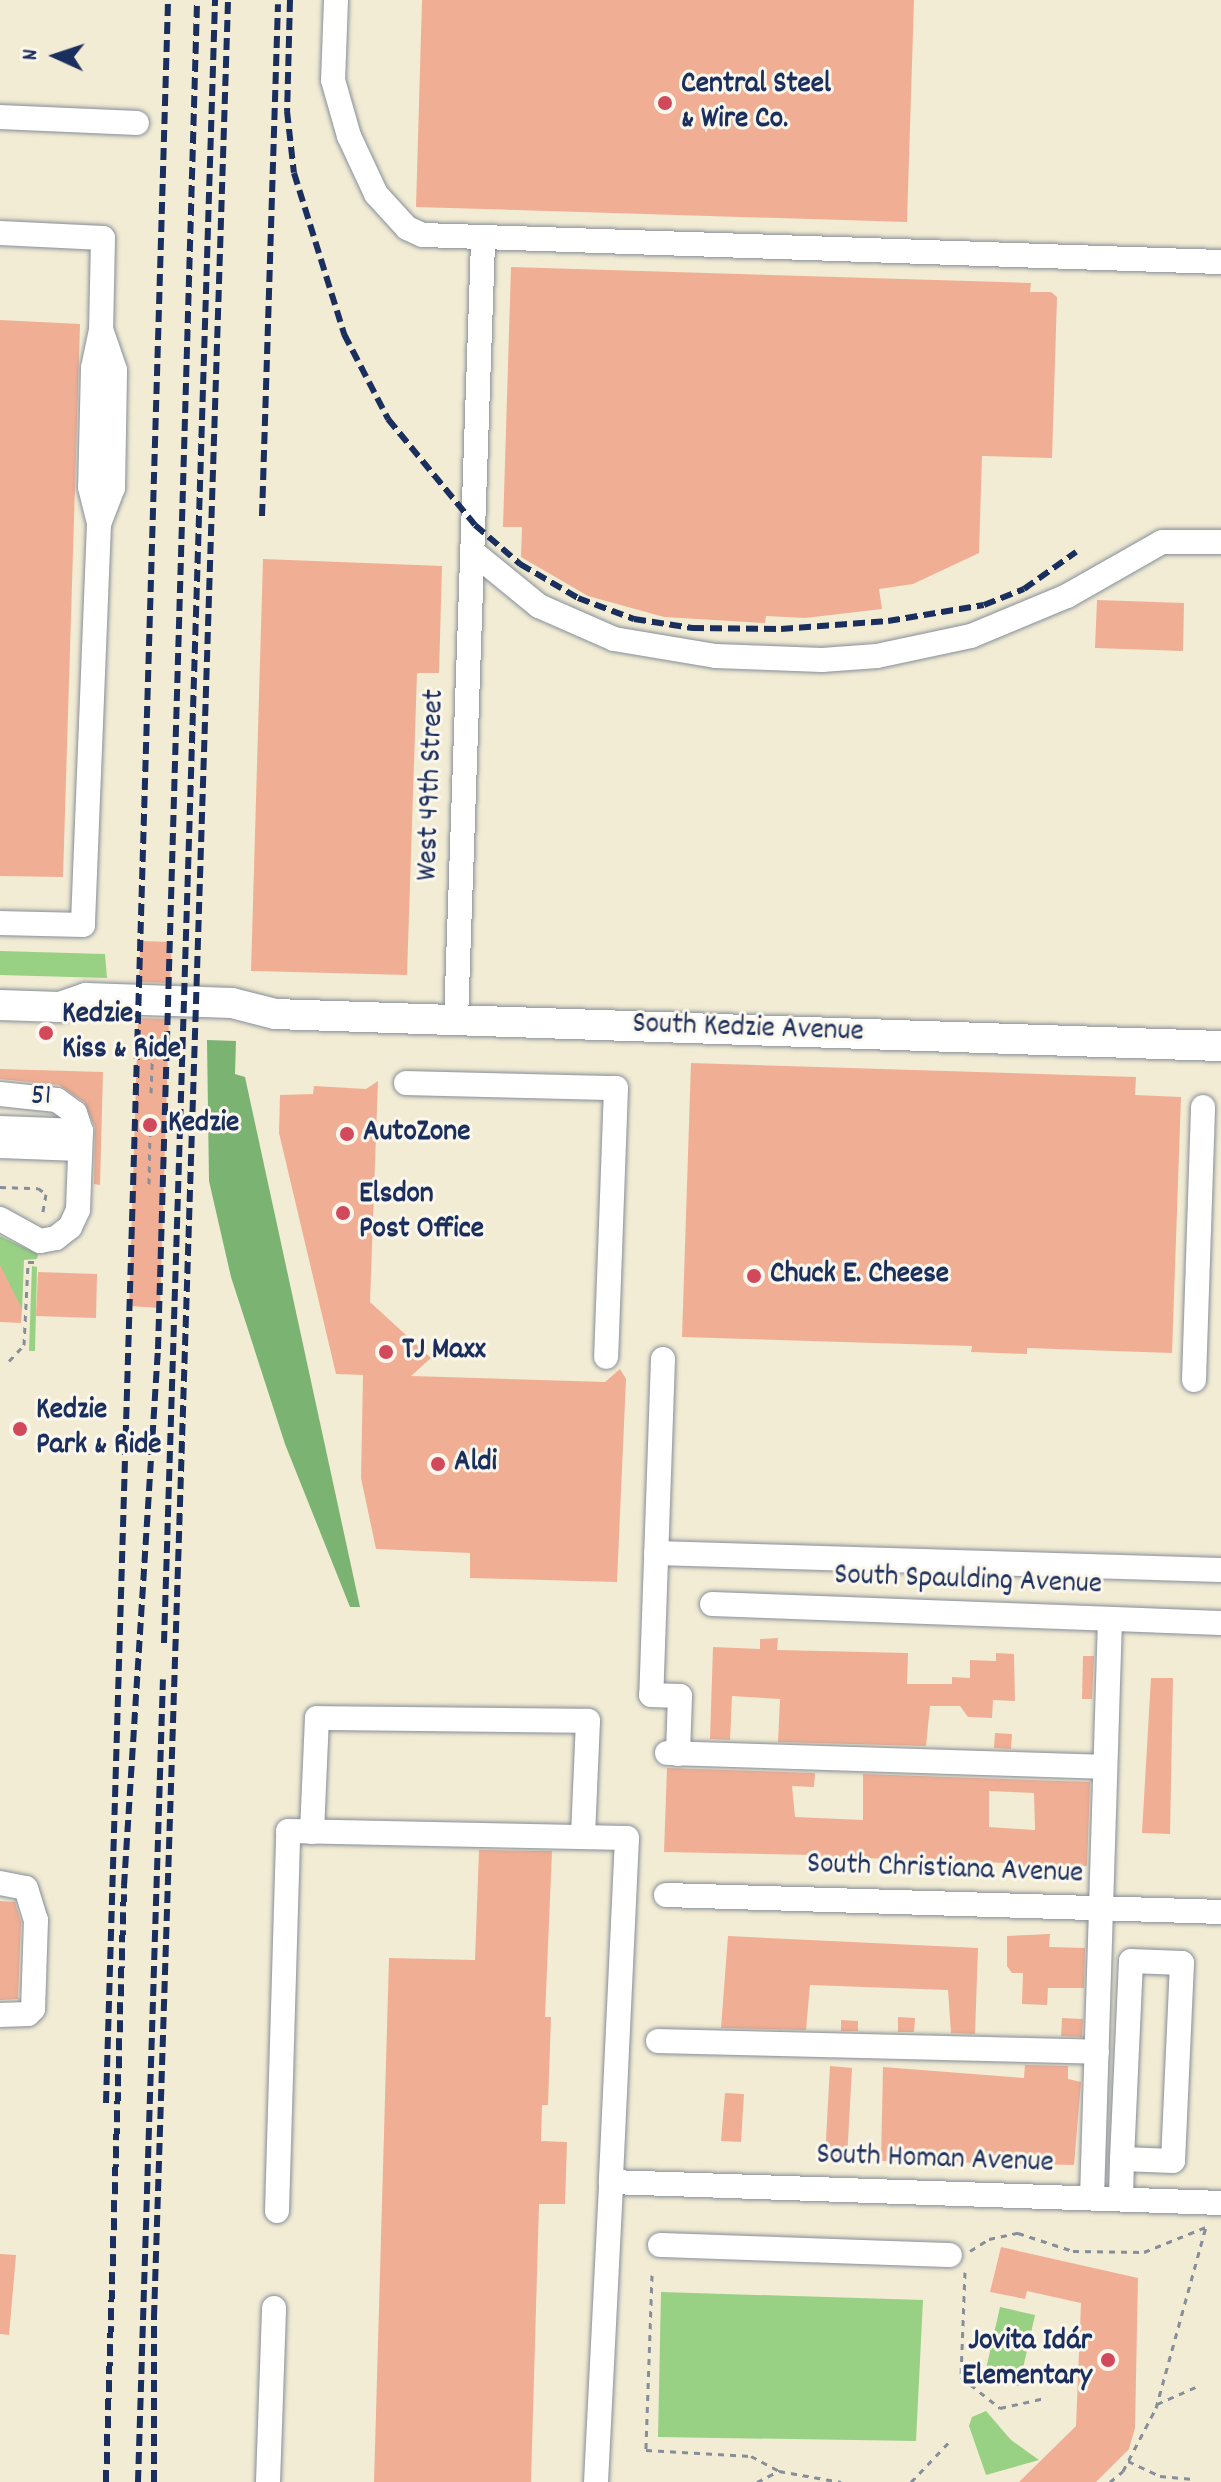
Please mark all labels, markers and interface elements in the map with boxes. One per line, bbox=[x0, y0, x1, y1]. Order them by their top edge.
north arrow bbox=[16, 16, 96, 96]
text: N bbox=[16, 48, 47, 61]
place label: Central Steel & Wire Co. bbox=[681, 68, 831, 138]
marker: Central Steel & Wire Co. bbox=[656, 94, 674, 112]
street label: West 49th Street bbox=[412, 689, 454, 881]
place label: Kedzie Kiss & Ride bbox=[62, 998, 181, 1068]
street label: South Kedzie Avenue bbox=[632, 1008, 864, 1052]
marker: Kedzie Kiss & Ride bbox=[37, 1024, 55, 1042]
street label: 51 bbox=[30, 1080, 52, 1116]
place label: Kedzie bbox=[168, 1107, 239, 1143]
marker: Kedzie bbox=[139, 1114, 161, 1136]
place label: AutoZone bbox=[363, 1116, 470, 1152]
marker: AutoZone bbox=[338, 1125, 356, 1143]
place label: Elsdon Post Office bbox=[359, 1178, 484, 1248]
marker: Elsdon Post Office bbox=[334, 1204, 352, 1222]
place label: Chuck E. Cheese bbox=[770, 1258, 949, 1294]
marker: Chuck E. Cheese bbox=[745, 1267, 763, 1285]
place label: TJ Maxx bbox=[402, 1334, 486, 1370]
marker: TJ Maxx bbox=[377, 1343, 395, 1361]
place label: Kedzie Park & Ride bbox=[36, 1394, 161, 1464]
marker: Kedzie Park & Ride bbox=[11, 1420, 29, 1438]
place label: Aldi bbox=[454, 1446, 497, 1482]
marker: Aldi bbox=[429, 1455, 447, 1473]
street label: South Spaulding Avenue bbox=[834, 1559, 1102, 1605]
street label: South Christiana Avenue bbox=[806, 1848, 1084, 1894]
street label: South Homan Avenue bbox=[816, 2139, 1054, 2183]
place label: Jovita Idár Elementary bbox=[962, 2325, 1092, 2396]
marker: Jovita Idár Elementary bbox=[1099, 2351, 1117, 2369]

